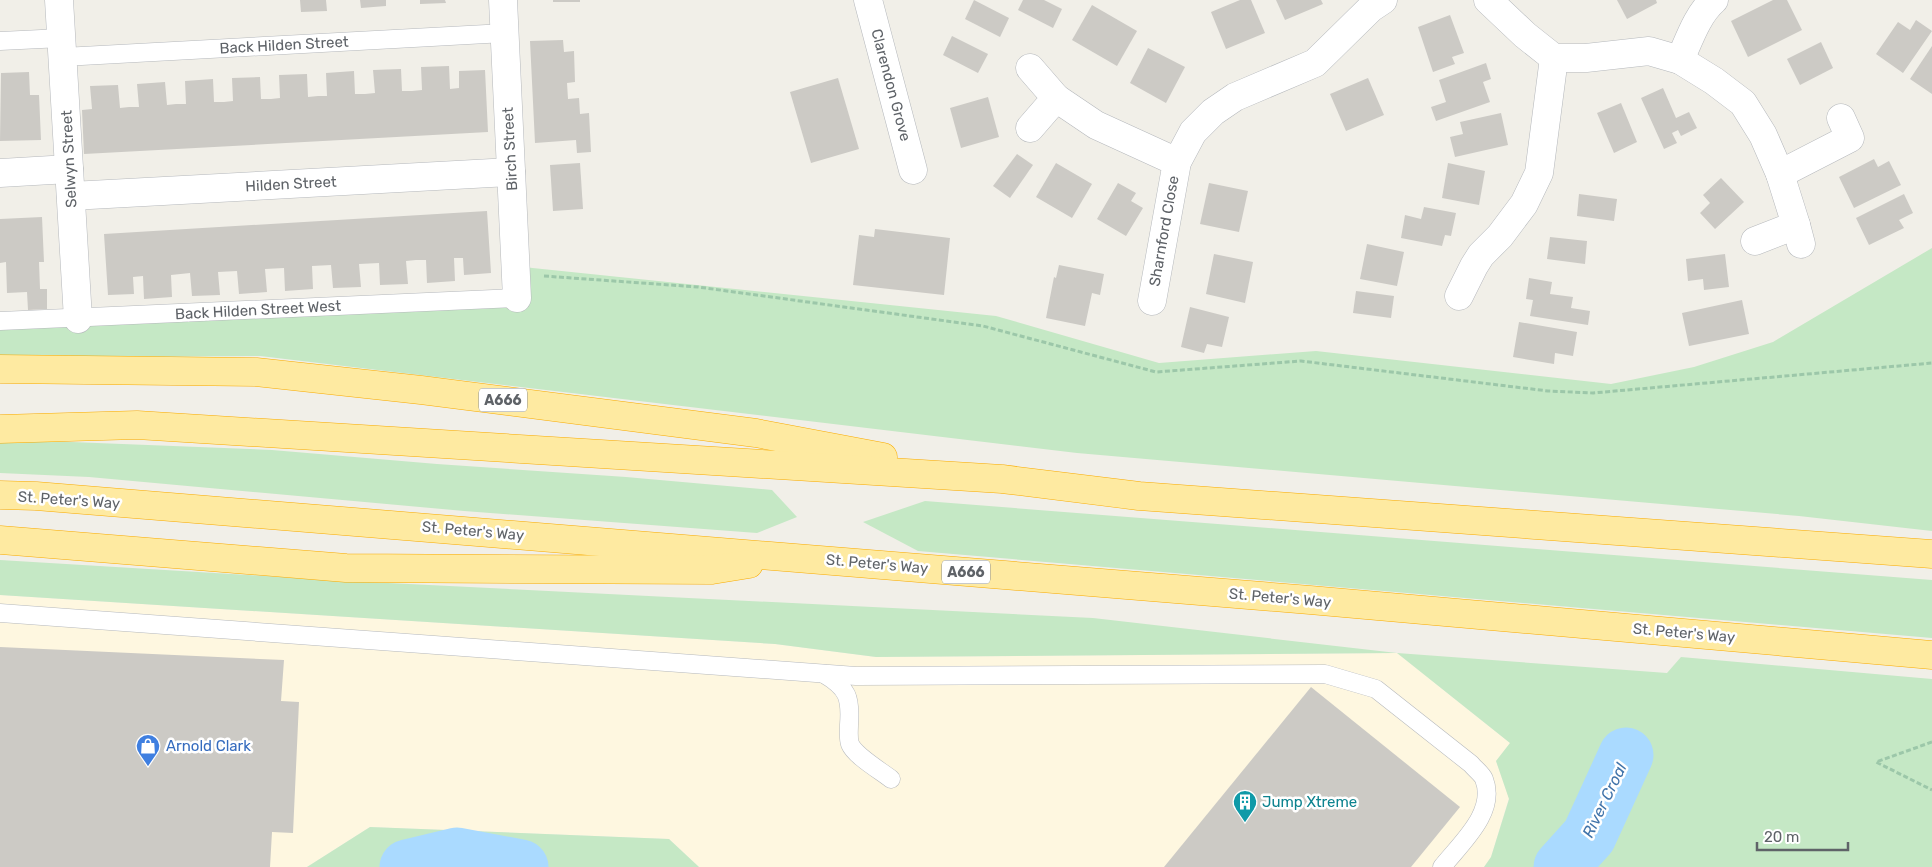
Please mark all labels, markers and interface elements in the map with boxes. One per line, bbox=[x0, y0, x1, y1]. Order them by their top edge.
street label: Clarendon Grove bbox=[867, 27, 915, 143]
street label: Back Hilden Street bbox=[219, 33, 349, 57]
street label: Birch Street bbox=[499, 107, 521, 191]
street label: Selwyn Street bbox=[57, 110, 81, 208]
street label: Hilden Street bbox=[245, 173, 337, 195]
street label: Sharnford Close bbox=[1145, 174, 1183, 288]
street label: Back Hilden Street West bbox=[174, 297, 342, 323]
road number: A666 bbox=[479, 388, 527, 412]
street label: St. Peter's Way bbox=[17, 487, 121, 513]
street label: St. Peter's Way bbox=[421, 518, 525, 544]
street label: St. Peter's Way bbox=[825, 551, 929, 577]
road number: A666 bbox=[942, 560, 990, 584]
street label: St. Peter's Way bbox=[1228, 585, 1332, 611]
street label: St. Peter's Way bbox=[1632, 620, 1736, 646]
shop icon: Arnold Clark bbox=[135, 733, 161, 767]
place label: Arnold Clark bbox=[166, 737, 251, 755]
water label: River Croal bbox=[1578, 759, 1631, 841]
building icon: Jump Xtreme bbox=[1232, 789, 1258, 823]
place label: Jump Xtreme bbox=[1262, 793, 1357, 811]
scale bar bbox=[1757, 820, 1848, 852]
text: 20 m bbox=[1764, 828, 1799, 846]

